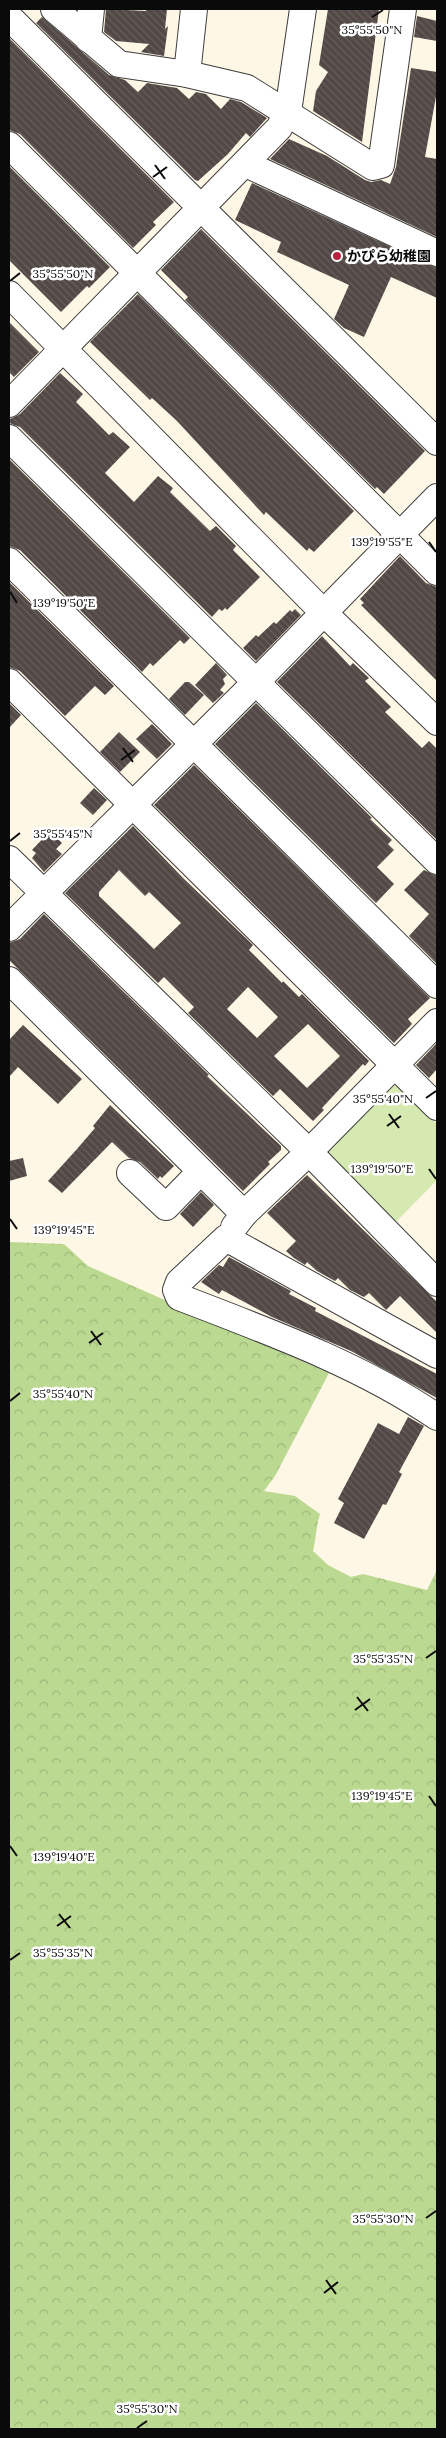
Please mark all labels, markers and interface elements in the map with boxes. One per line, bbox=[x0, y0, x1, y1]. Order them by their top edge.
text: 35°55'50"N bbox=[342, 22, 402, 37]
place label: かぴら幼稚園 bbox=[347, 247, 431, 265]
marker: かぴら幼稚園 bbox=[331, 250, 343, 262]
text: 35°55'50"N bbox=[33, 266, 93, 281]
text: 139°19'55"E bbox=[351, 534, 413, 549]
text: 139°19'50"E bbox=[33, 595, 95, 610]
text: 35°55'45"N bbox=[33, 826, 93, 841]
text: 35°55'40"N bbox=[353, 1091, 413, 1106]
text: 139°19'50"E bbox=[351, 1161, 413, 1176]
text: 139°19'45"E bbox=[34, 1222, 94, 1237]
text: 35°55'40"N bbox=[33, 1386, 93, 1401]
text: 35°55'35"N bbox=[353, 1651, 413, 1666]
text: 139°19'45"E bbox=[352, 1788, 412, 1803]
text: 139°19'40"E bbox=[33, 1849, 95, 1864]
text: 35°55'35"N bbox=[33, 1945, 93, 1960]
text: 35°55'30"N bbox=[352, 2211, 414, 2226]
text: 35°55'30"N bbox=[116, 2401, 178, 2416]

